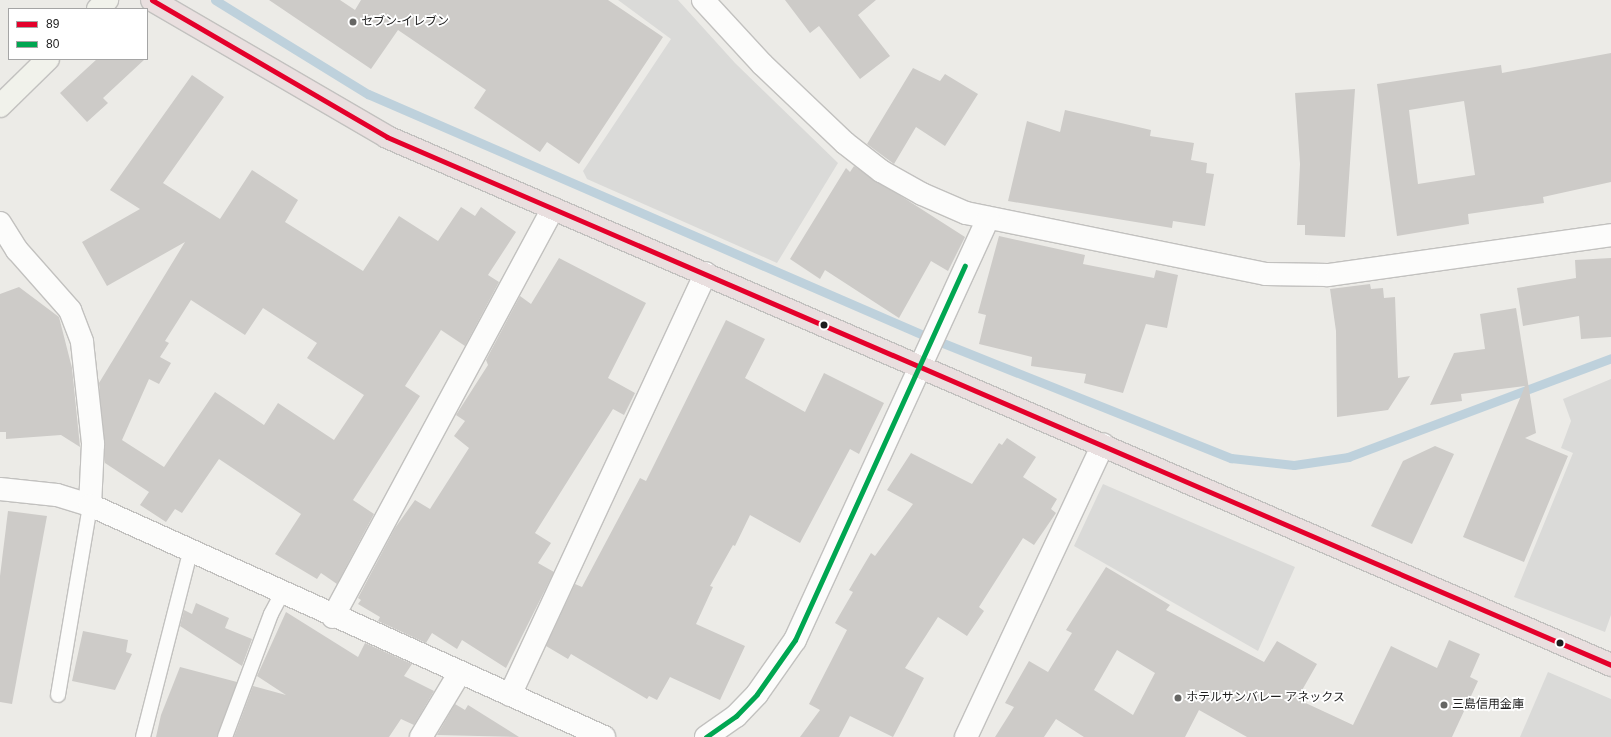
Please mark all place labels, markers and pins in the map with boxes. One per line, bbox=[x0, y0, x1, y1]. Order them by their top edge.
place label: セブン-イレブン bbox=[361, 15, 449, 29]
marker: セブン-イレブン bbox=[348, 17, 358, 27]
unlabelled marker bbox=[819, 320, 829, 330]
unlabelled marker bbox=[1555, 638, 1565, 648]
place label: ホテルサンバレー アネックス bbox=[1186, 691, 1345, 705]
marker: ホテルサンバレー アネックス bbox=[1173, 693, 1183, 703]
place label: 三島信用金庫 bbox=[1452, 698, 1524, 712]
marker: 三島信用金庫 bbox=[1439, 700, 1449, 710]

